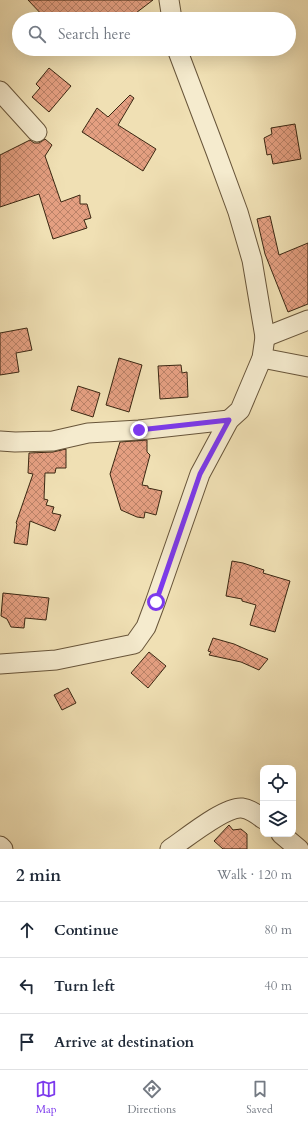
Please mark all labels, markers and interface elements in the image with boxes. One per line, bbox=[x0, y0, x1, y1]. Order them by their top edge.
search box bbox=[12, 12, 296, 56]
icon: search bbox=[26, 23, 48, 45]
text: Search here bbox=[58, 24, 131, 44]
route end bbox=[130, 421, 148, 439]
route start bbox=[147, 593, 165, 611]
map controls bbox=[260, 765, 296, 837]
button: locate bbox=[260, 765, 296, 801]
button: layers bbox=[260, 801, 296, 837]
text: 2 min bbox=[16, 864, 61, 887]
text: Walk · 120 m bbox=[217, 866, 292, 884]
icon: ahead bbox=[16, 919, 38, 941]
text: Continue bbox=[54, 920, 119, 940]
text: 80 m bbox=[264, 921, 292, 939]
icon: left bbox=[16, 975, 38, 997]
text: Turn left bbox=[54, 976, 115, 996]
text: 40 m bbox=[264, 977, 292, 995]
icon: arrive bbox=[16, 1031, 38, 1053]
text: Arrive at destination bbox=[54, 1032, 194, 1052]
tab: Map bbox=[35, 1078, 57, 1117]
tab: Directions bbox=[127, 1078, 176, 1117]
tab: Saved bbox=[246, 1078, 273, 1117]

